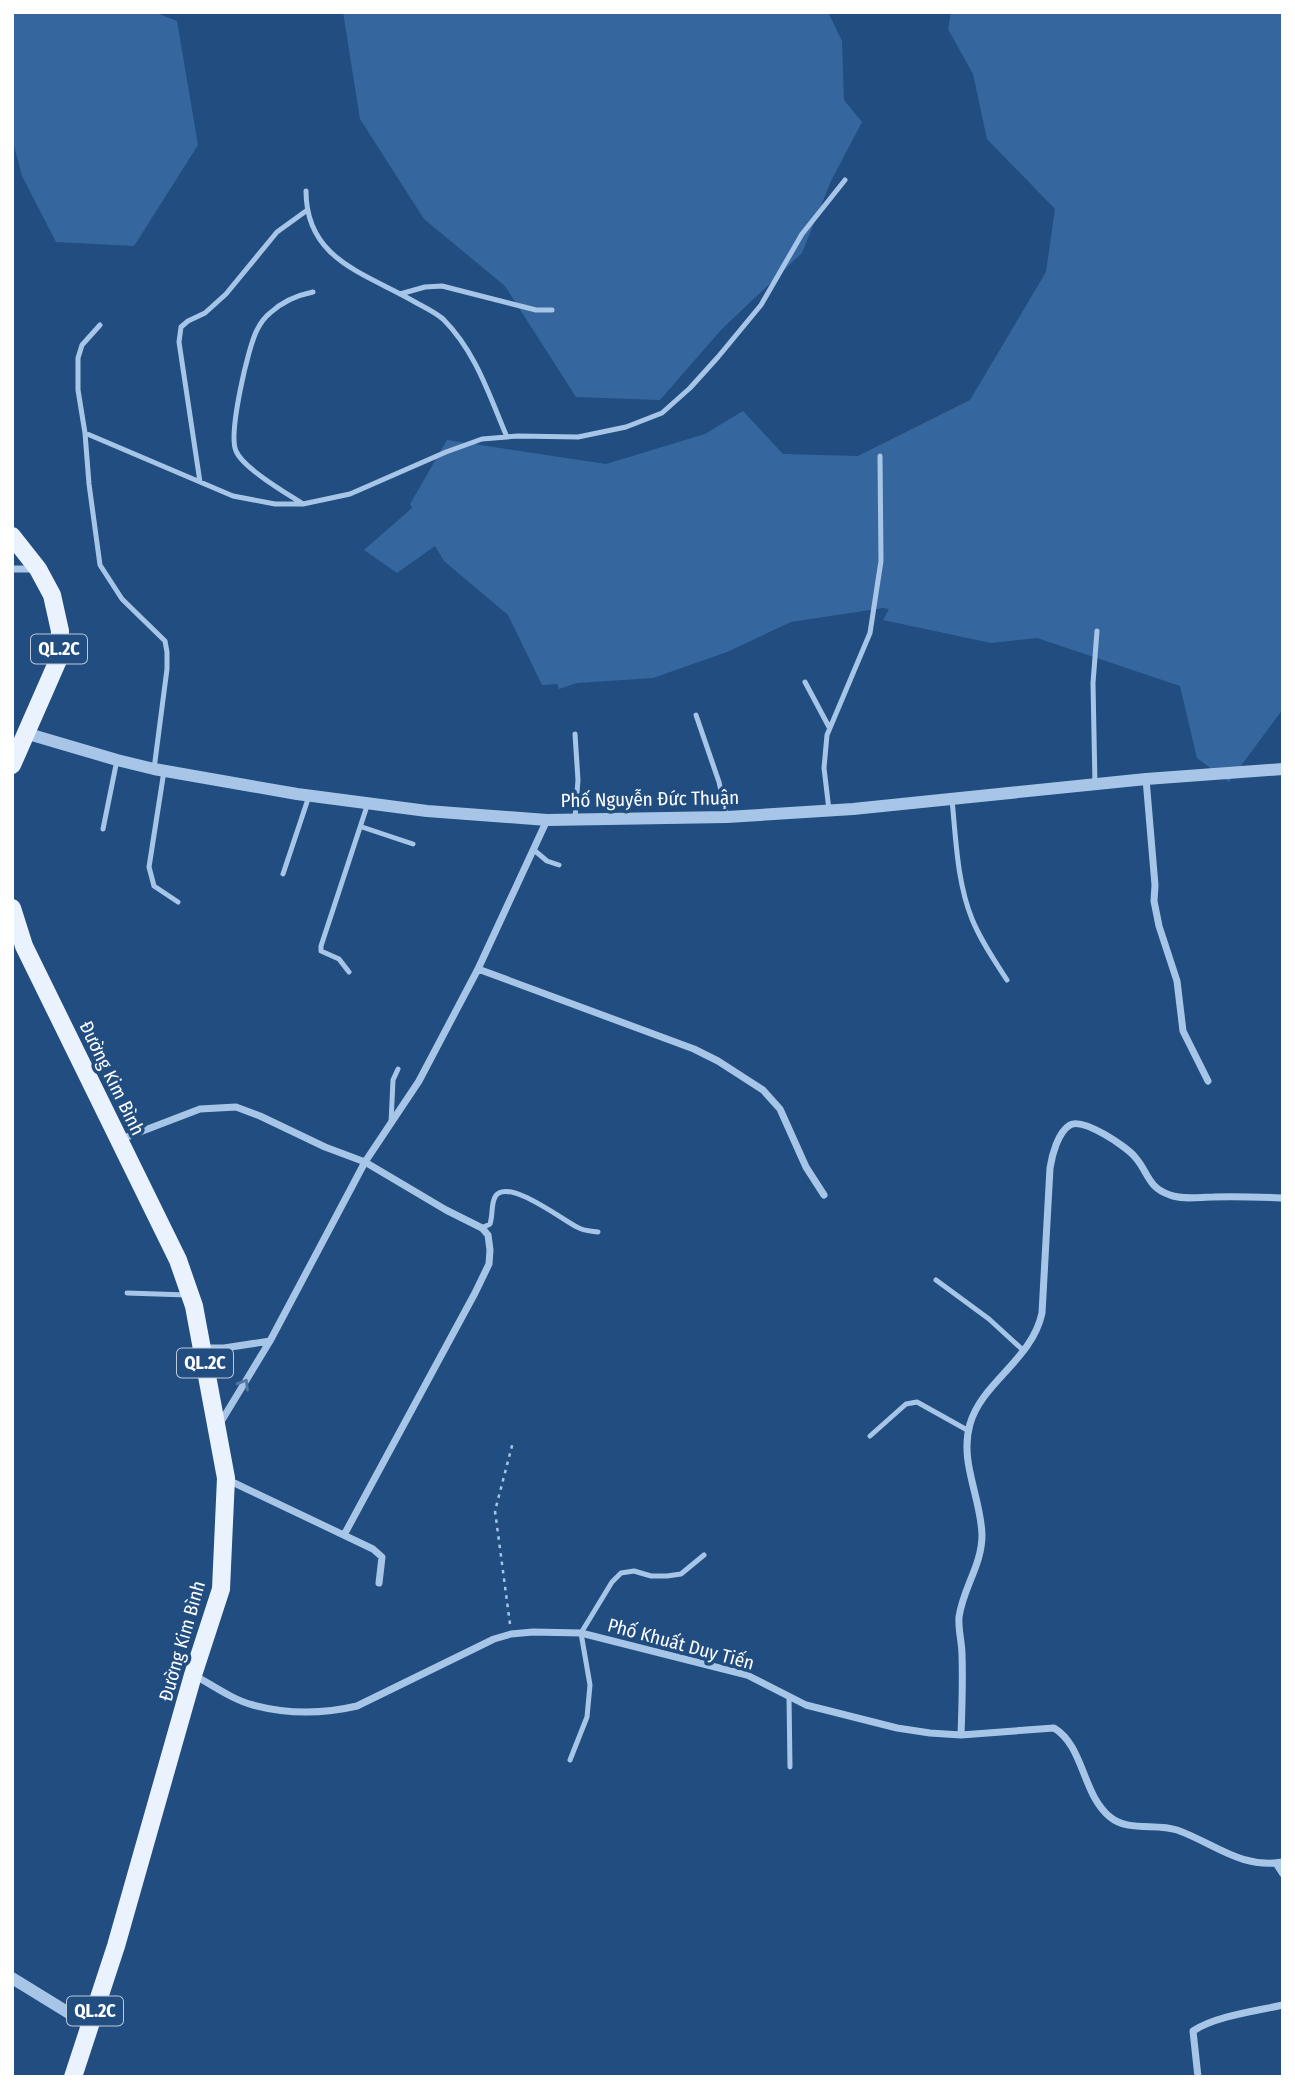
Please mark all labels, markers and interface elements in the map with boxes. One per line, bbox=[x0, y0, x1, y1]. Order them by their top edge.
road number: QL.2C bbox=[31, 634, 87, 664]
street label: Phố Nguyễn Đức Thuận bbox=[561, 786, 739, 812]
street label: Đường Kim Bình bbox=[74, 1017, 150, 1139]
road number: QL.2C bbox=[177, 1348, 233, 1378]
one-way arrow bbox=[235, 1379, 248, 1392]
street label: Đường Kim Bình bbox=[154, 1578, 210, 1704]
street label: Phố Khuất Duy Tiến bbox=[605, 1613, 757, 1675]
road number: QL.2C bbox=[67, 1996, 123, 2025]

